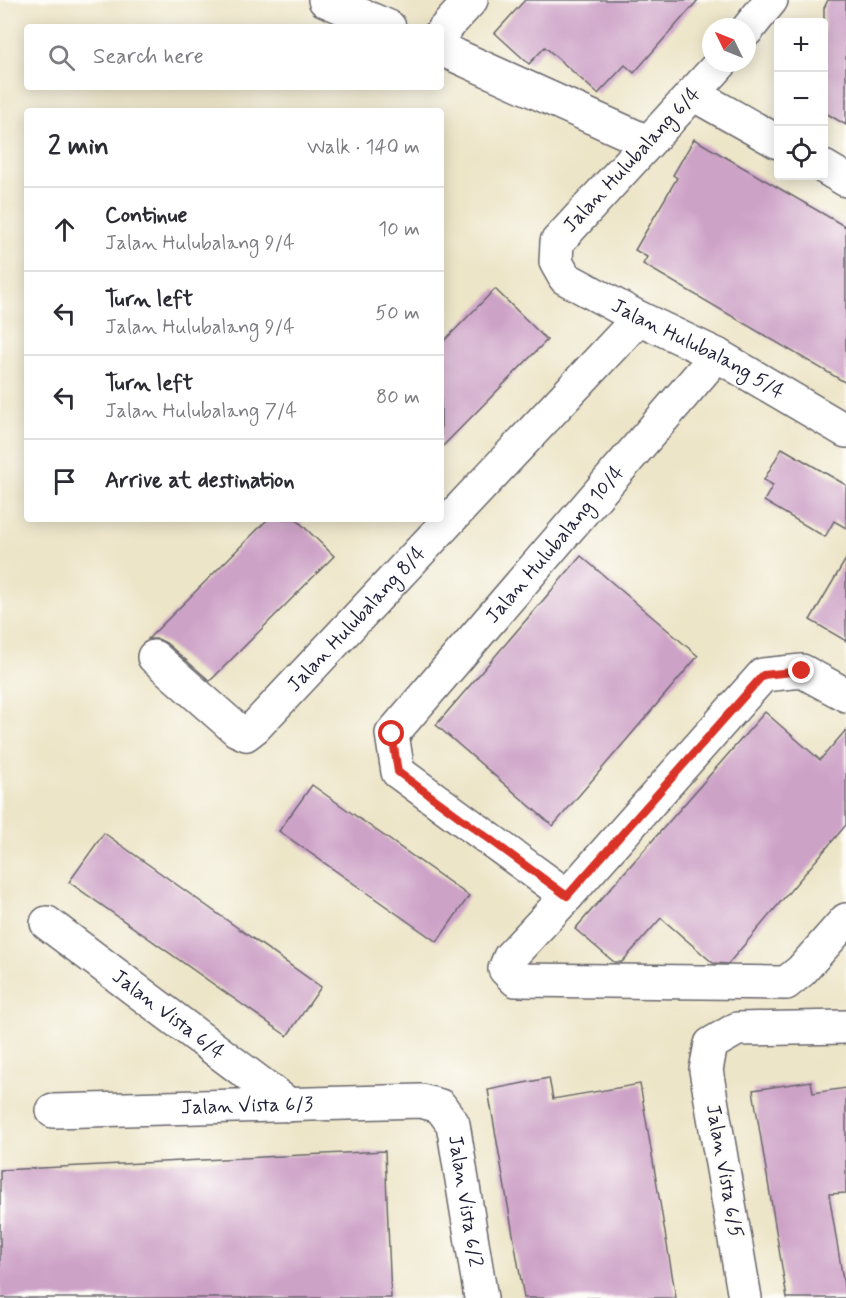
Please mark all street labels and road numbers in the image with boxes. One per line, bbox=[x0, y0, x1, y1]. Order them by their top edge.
street label: Jalan Hulubalang 6/4 bbox=[557, 81, 708, 239]
street label: Jalan Hulubalang 5/4 bbox=[607, 292, 790, 406]
street label: Jalan Hulubalang 10/4 bbox=[479, 459, 630, 629]
street label: Jalan Hulubalang 8/4 bbox=[281, 540, 432, 698]
street label: Jalan Vista 6/4 bbox=[106, 963, 231, 1066]
street label: Jalan Vista 6/3 bbox=[180, 1090, 313, 1121]
street label: Jalan Vista 6/5 bbox=[699, 1102, 749, 1240]
street label: Jalan Vista 6/2 bbox=[441, 1133, 489, 1269]

